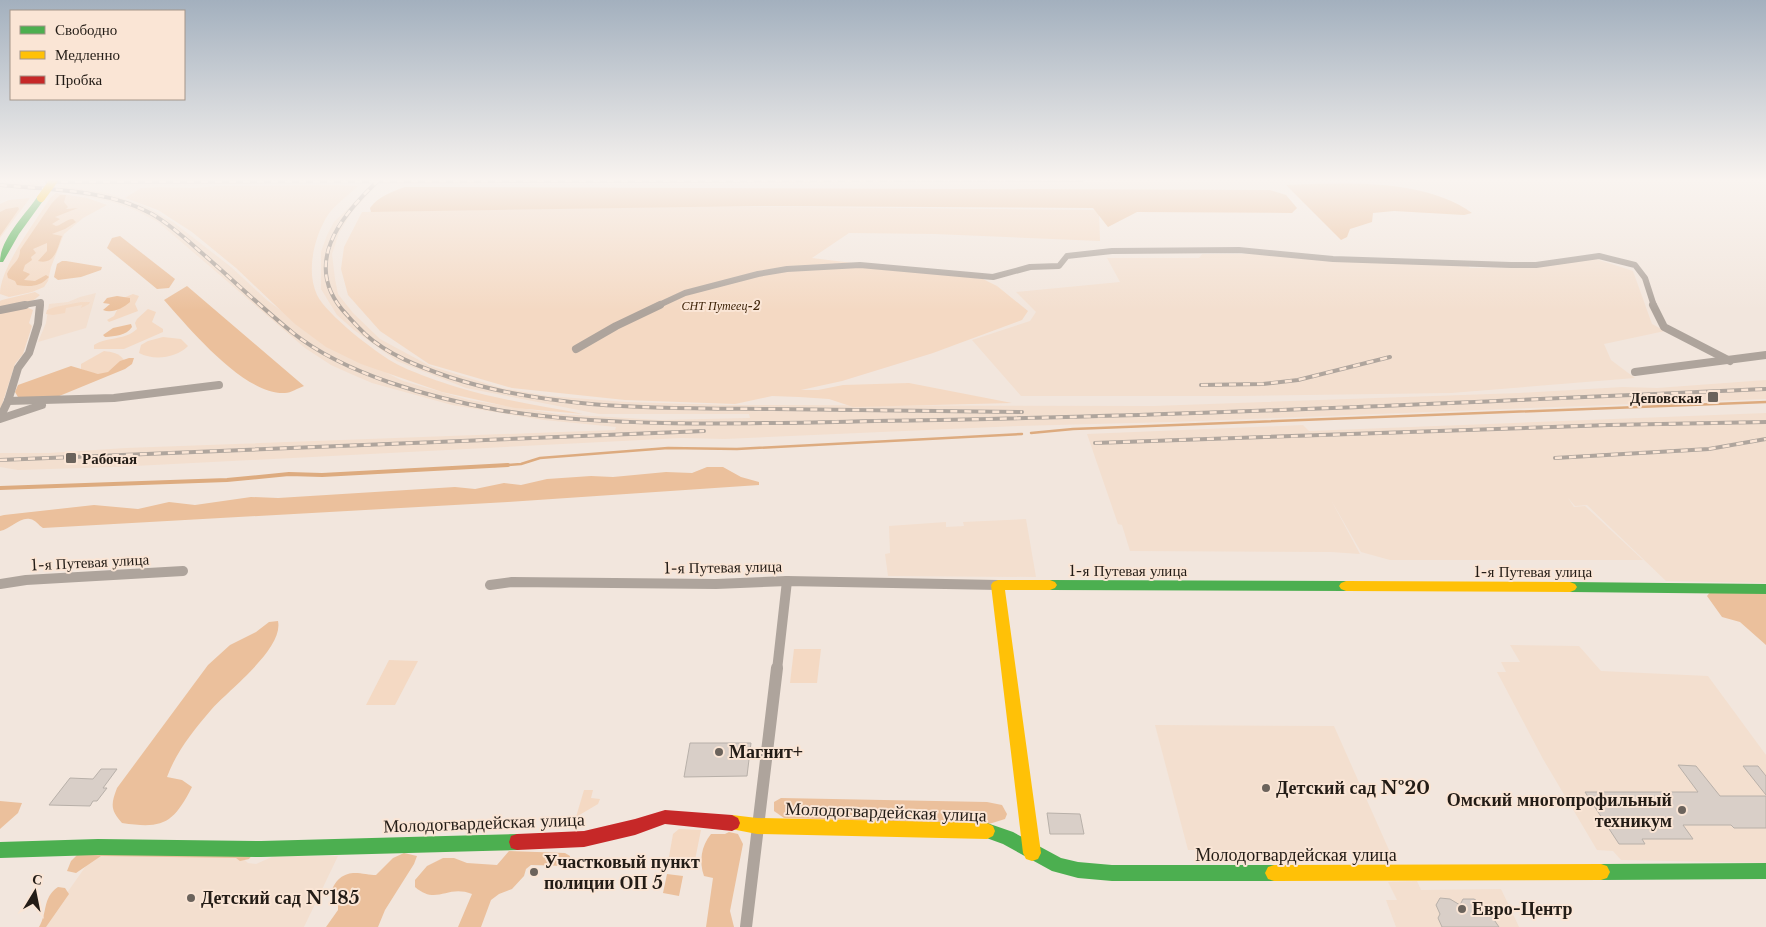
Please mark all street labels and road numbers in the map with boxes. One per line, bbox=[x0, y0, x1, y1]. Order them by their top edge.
street label: 1-я Путевая улица bbox=[30, 549, 150, 575]
street label: 1-я Путевая улица bbox=[664, 556, 783, 578]
street label: 1-я Путевая улица bbox=[1069, 561, 1187, 580]
street label: 1-я Путевая улица bbox=[1474, 562, 1592, 581]
street label: Молодогвардейская улица bbox=[785, 797, 987, 827]
street label: Молодогвардейская улица bbox=[383, 808, 585, 838]
street label: Молодогвардейская улица bbox=[1195, 844, 1397, 866]

